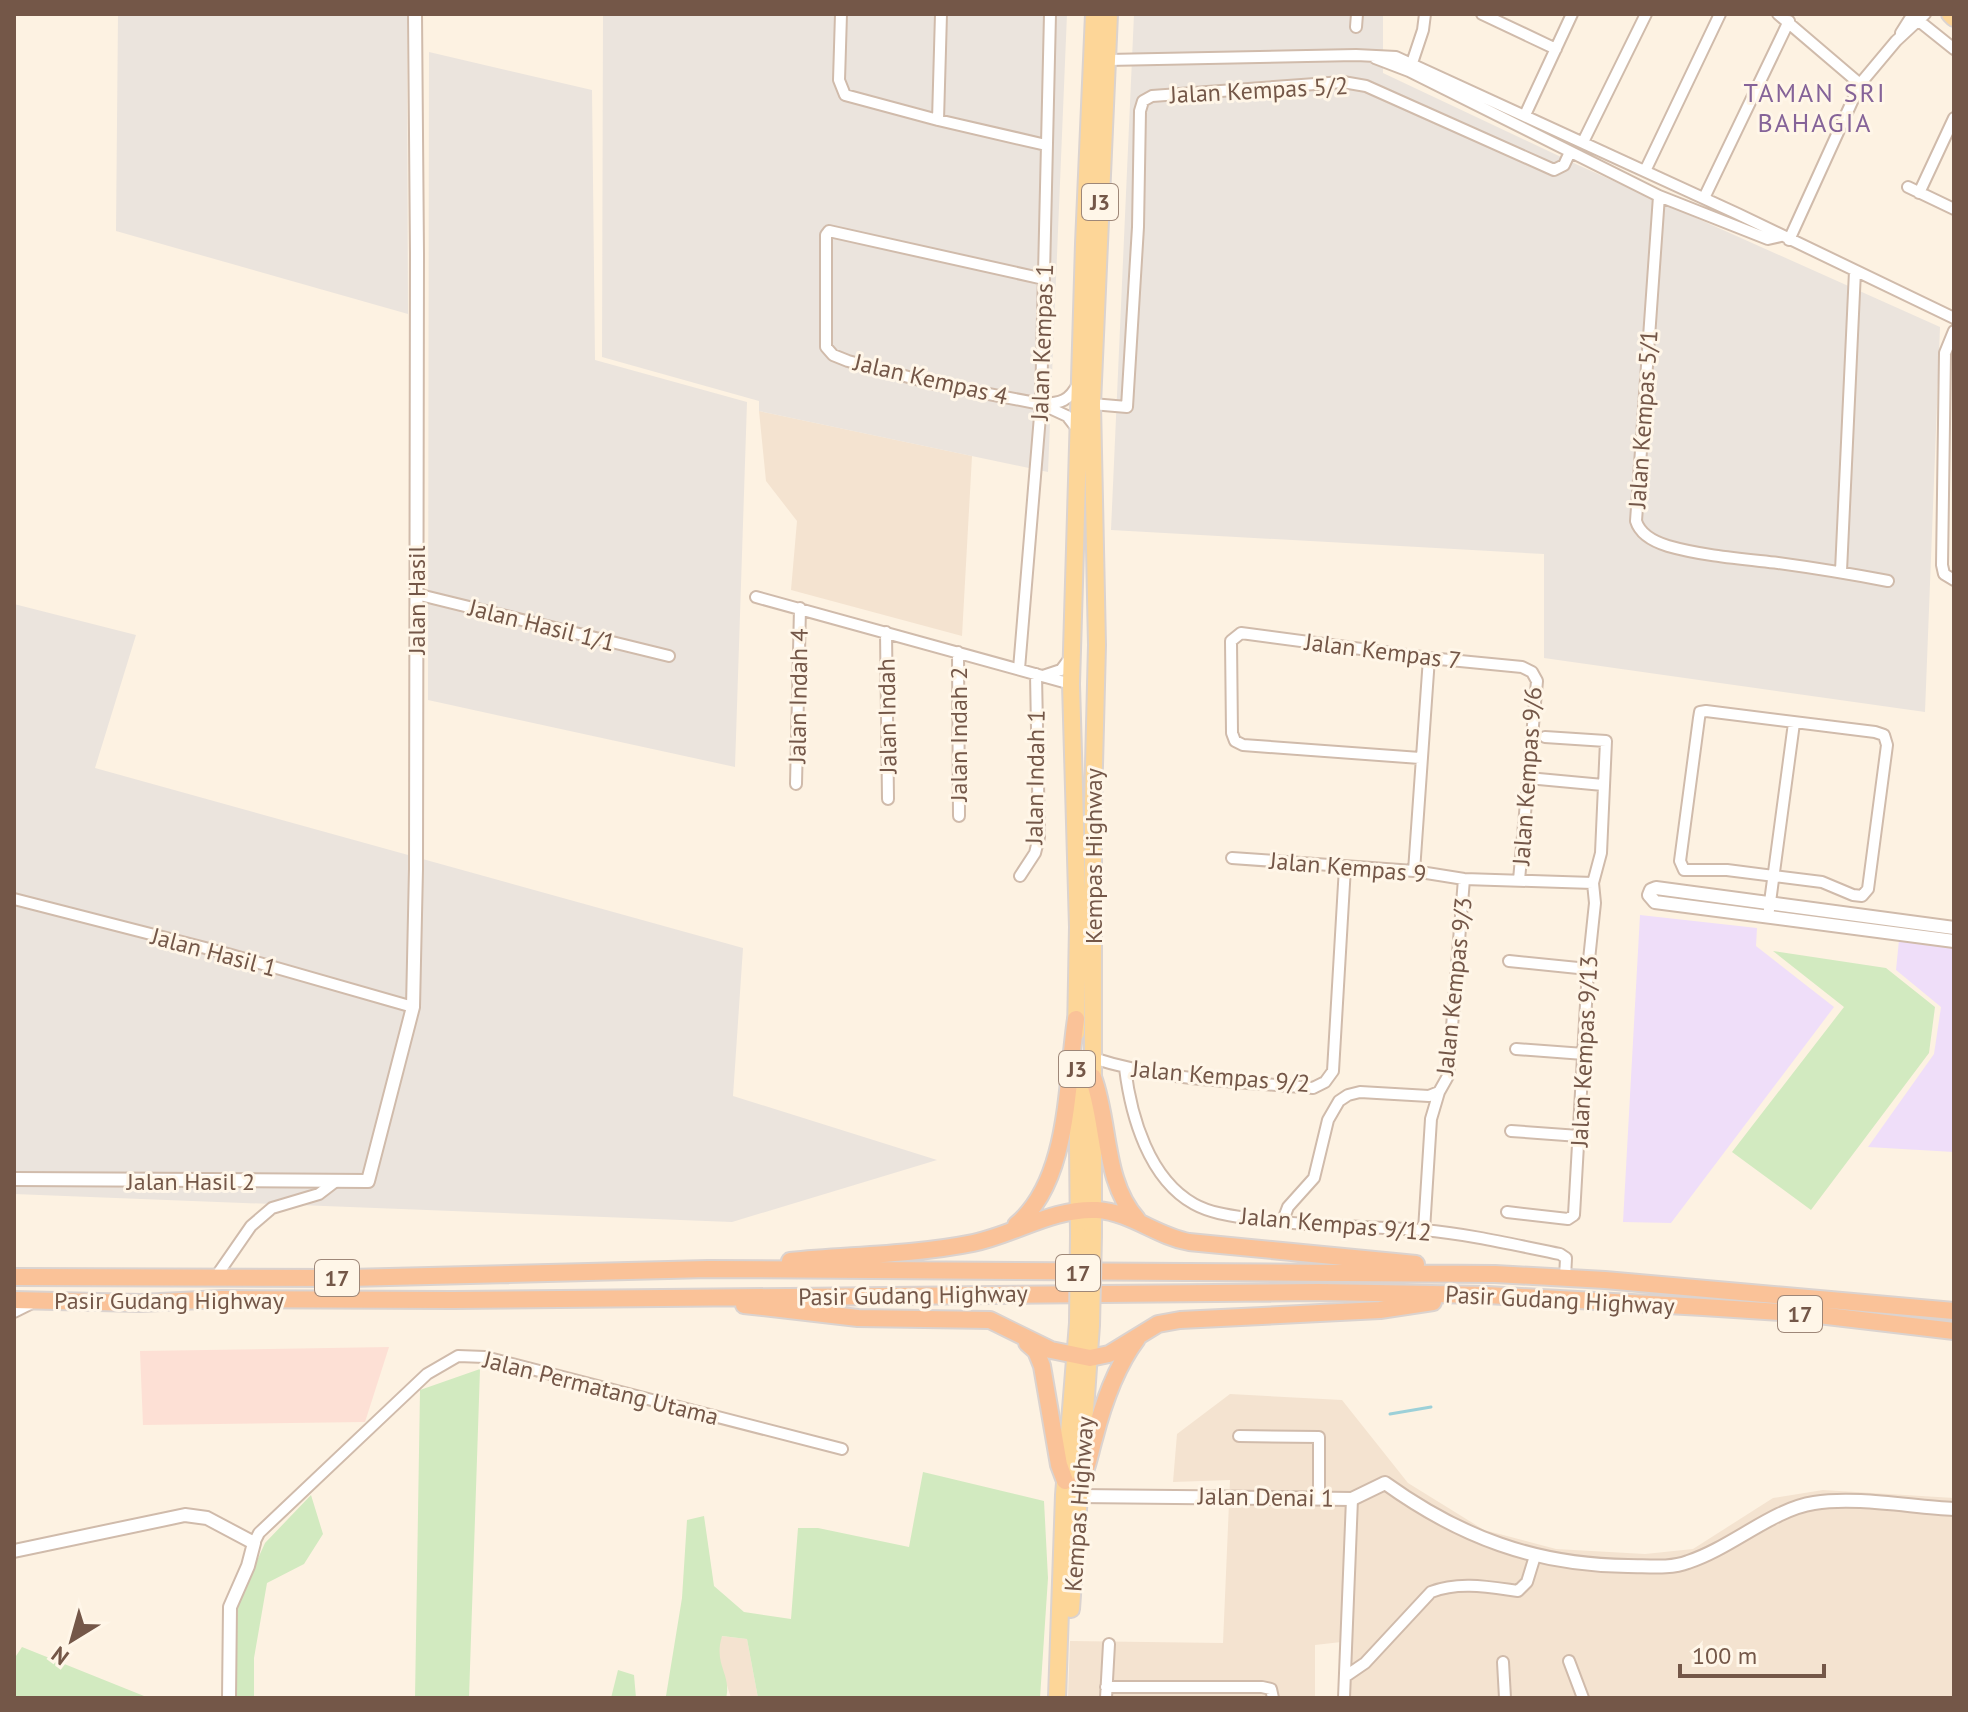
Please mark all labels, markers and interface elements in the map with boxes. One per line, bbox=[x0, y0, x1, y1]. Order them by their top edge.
street label: Jalan Kempas 5/2 bbox=[1168, 70, 1349, 110]
district label: TAMAN SRI BAHAGIA bbox=[1744, 76, 1886, 139]
road number: J3 bbox=[1082, 184, 1118, 220]
street label: Jalan Kempas 1 bbox=[1024, 263, 1060, 422]
street label: Jalan Kempas 5/1 bbox=[1621, 329, 1665, 510]
street label: Jalan Kempas 4 bbox=[850, 346, 1011, 412]
street label: Jalan Hasil bbox=[401, 546, 432, 655]
street label: Jalan Hasil 1/1 bbox=[465, 592, 619, 658]
street label: Jalan Kempas 7 bbox=[1302, 626, 1463, 676]
street label: Jalan Indah 4 bbox=[781, 628, 815, 765]
street label: Jalan Indah bbox=[870, 658, 904, 775]
street label: Jalan Indah 2 bbox=[943, 667, 974, 802]
street label: Jalan Kempas 9/6 bbox=[1505, 686, 1549, 867]
street label: Jalan Indah 1 bbox=[1018, 709, 1052, 846]
street label: Kempas Highway bbox=[1078, 768, 1109, 944]
street label: Jalan Kempas 9 bbox=[1267, 845, 1428, 889]
street label: Jalan Kempas 9/3 bbox=[1429, 896, 1479, 1077]
street label: Jalan Hasil 1 bbox=[147, 920, 280, 984]
street label: Jalan Kempas 9/13 bbox=[1563, 954, 1604, 1148]
road number: J3 bbox=[1059, 1051, 1095, 1087]
street label: Jalan Kempas 9/2 bbox=[1130, 1053, 1311, 1099]
street label: Jalan Hasil 2 bbox=[126, 1166, 255, 1197]
street label: Jalan Kempas 9/12 bbox=[1238, 1200, 1433, 1248]
road number: 17 bbox=[1056, 1255, 1100, 1291]
road number: 17 bbox=[315, 1260, 359, 1296]
street label: Pasir Gudang Highway bbox=[798, 1277, 1028, 1313]
street label: Pasir Gudang Highway bbox=[1444, 1279, 1676, 1321]
street label: Pasir Gudang Highway bbox=[54, 1285, 284, 1316]
road number: 17 bbox=[1778, 1296, 1822, 1332]
street label: Jalan Permatang Utama bbox=[479, 1344, 722, 1432]
street label: Kempas Highway bbox=[1057, 1415, 1101, 1593]
street label: Jalan Denai 1 bbox=[1197, 1480, 1334, 1514]
north arrow bbox=[32, 1600, 112, 1680]
scale bar bbox=[1680, 1628, 1824, 1678]
text: N bbox=[46, 1640, 74, 1672]
text: 100 m bbox=[1692, 1640, 1757, 1671]

